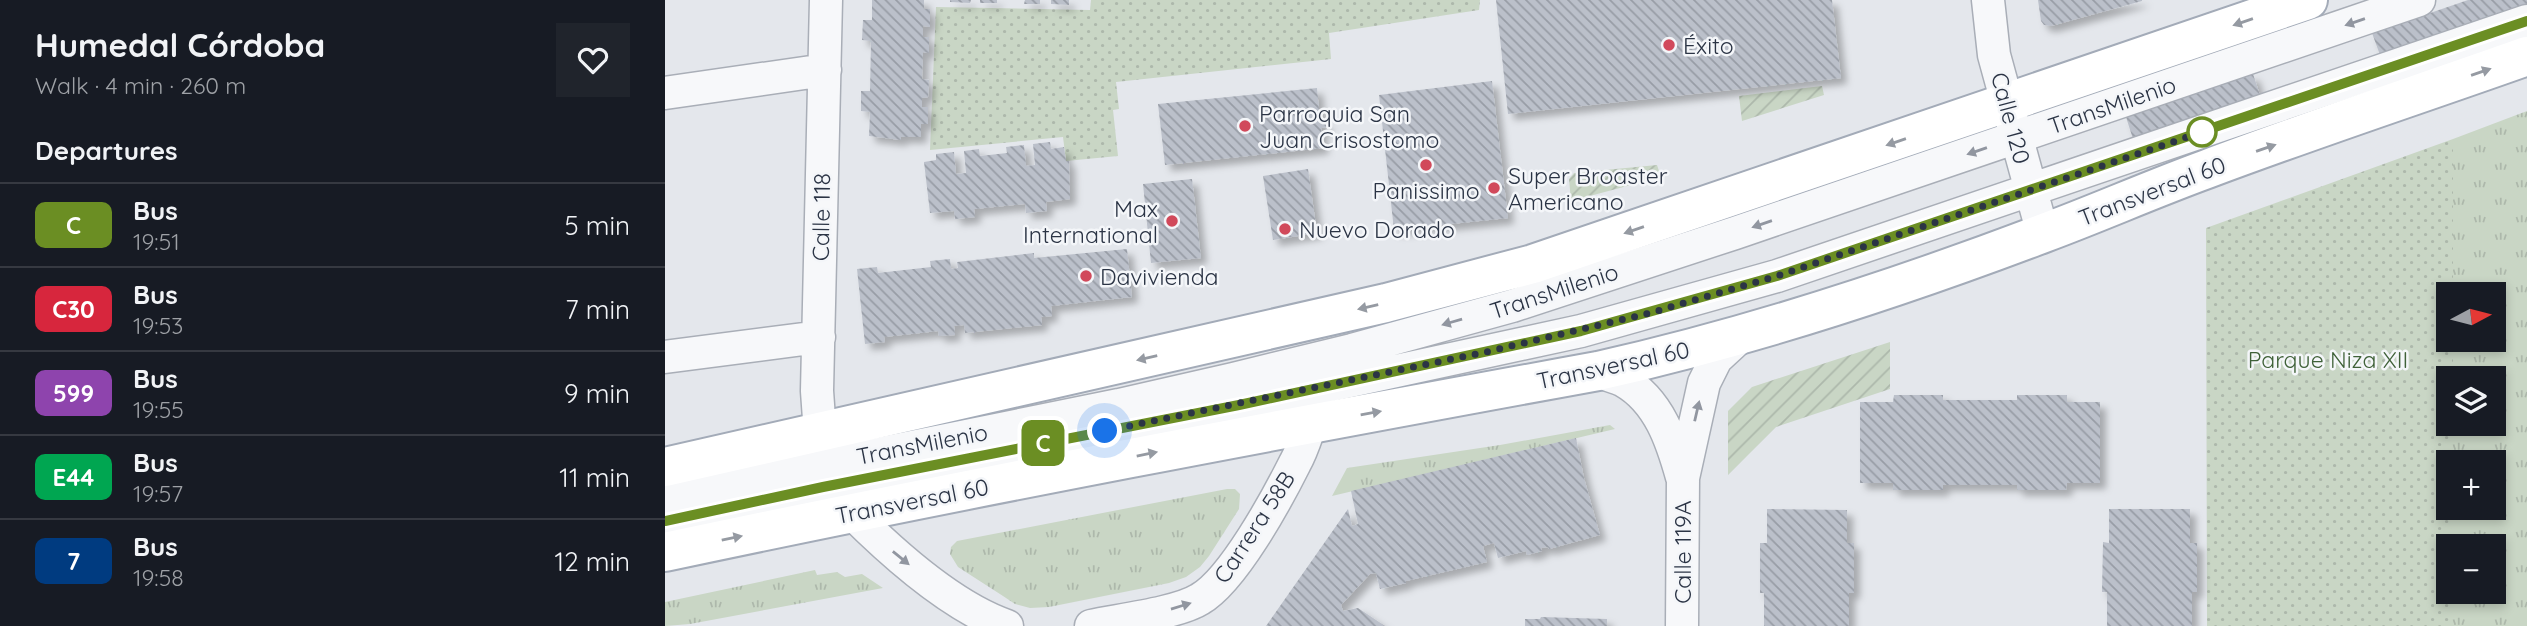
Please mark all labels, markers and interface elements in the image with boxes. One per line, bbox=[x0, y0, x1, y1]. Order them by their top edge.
one-way arrow bbox=[2233, 17, 2254, 28]
one-way arrow bbox=[2344, 17, 2365, 28]
button: heart bbox=[556, 23, 630, 97]
text: Humedal Córdoba bbox=[35, 24, 325, 65]
place label: Éxito bbox=[1683, 31, 1734, 60]
marker: Éxito bbox=[1661, 37, 1677, 53]
one-way arrow bbox=[2471, 66, 2492, 77]
street label: Calle 120 bbox=[1985, 69, 2037, 167]
street label: TransMilenio bbox=[2044, 70, 2180, 140]
text: Walk · 4 min · 260 m bbox=[35, 71, 246, 100]
place label: Parroquia San Juan Crisostomo bbox=[1259, 99, 1439, 154]
unlabelled marker bbox=[2187, 117, 2217, 147]
marker: Parroquia San Juan Crisostomo bbox=[1237, 118, 1253, 134]
text: Departures bbox=[35, 134, 178, 167]
one-way arrow bbox=[1885, 137, 1906, 147]
one-way arrow bbox=[2256, 142, 2277, 153]
one-way arrow bbox=[1967, 146, 1988, 157]
street label: Transversal 60 bbox=[2074, 150, 2230, 232]
marker: Panissimo bbox=[1418, 157, 1434, 173]
place label: Super Broaster Americano bbox=[1508, 161, 1668, 216]
street label: Calle 118 bbox=[806, 173, 836, 261]
place label: Panissimo bbox=[1372, 176, 1480, 205]
marker: Super Broaster Americano bbox=[1486, 180, 1502, 196]
text: Bus bbox=[133, 194, 178, 227]
place label: Max International bbox=[1023, 194, 1158, 249]
text: 5 min bbox=[564, 209, 630, 242]
text: C bbox=[66, 210, 81, 240]
marker: Max International bbox=[1164, 213, 1180, 229]
place label: Nuevo Dorado bbox=[1299, 215, 1455, 244]
one-way arrow bbox=[1751, 219, 1772, 230]
marker: Nuevo Dorado bbox=[1277, 221, 1293, 237]
one-way arrow bbox=[1623, 225, 1644, 236]
text: 19:51 bbox=[133, 227, 180, 256]
street label: TransMilenio bbox=[1486, 257, 1622, 325]
place label: Davivienda bbox=[1100, 262, 1219, 291]
marker: Davivienda bbox=[1078, 268, 1094, 284]
text: Bus bbox=[133, 278, 178, 311]
north arrow bbox=[2436, 282, 2506, 352]
map controls bbox=[2436, 282, 2506, 604]
text: 7 min bbox=[565, 293, 630, 326]
text: C30 bbox=[52, 294, 95, 324]
one-way arrow bbox=[1357, 302, 1379, 313]
text: 19:53 bbox=[133, 311, 183, 340]
one-way arrow bbox=[1441, 318, 1462, 328]
street label: Transversal 60 bbox=[1534, 335, 1692, 395]
park label: Parque Niza XII bbox=[2248, 345, 2408, 374]
one-way arrow bbox=[1136, 353, 1158, 364]
text: Bus bbox=[133, 362, 178, 395]
button: layers bbox=[2436, 366, 2506, 436]
text: 9 min bbox=[564, 377, 630, 410]
text: 599 bbox=[53, 378, 94, 408]
text: 19:55 bbox=[133, 395, 184, 424]
one-way arrow bbox=[1692, 400, 1703, 422]
one-way arrow bbox=[1360, 407, 1382, 418]
your location bbox=[1087, 413, 1122, 448]
street label: TransMilenio bbox=[854, 417, 990, 471]
line badge: C bbox=[1020, 420, 1066, 466]
text: C bbox=[1035, 428, 1051, 458]
text: Bus bbox=[133, 446, 178, 479]
one-way arrow bbox=[1136, 449, 1158, 460]
button: + bbox=[2436, 450, 2506, 520]
text: 11 min bbox=[559, 461, 630, 494]
text: E44 bbox=[53, 462, 94, 492]
street label: Carrera 58B bbox=[1207, 465, 1301, 589]
street label: Transversal 60 bbox=[833, 472, 991, 530]
text: 19:57 bbox=[133, 479, 183, 508]
street label: Calle 119A bbox=[1668, 500, 1697, 604]
text: Bus bbox=[133, 530, 178, 563]
one-way arrow bbox=[721, 532, 743, 543]
button: − bbox=[2436, 534, 2506, 604]
text: 12 min bbox=[555, 545, 630, 578]
text: 7 bbox=[67, 546, 80, 576]
one-way arrow bbox=[892, 551, 910, 566]
text: 19:58 bbox=[133, 563, 184, 592]
one-way arrow bbox=[1171, 600, 1192, 610]

